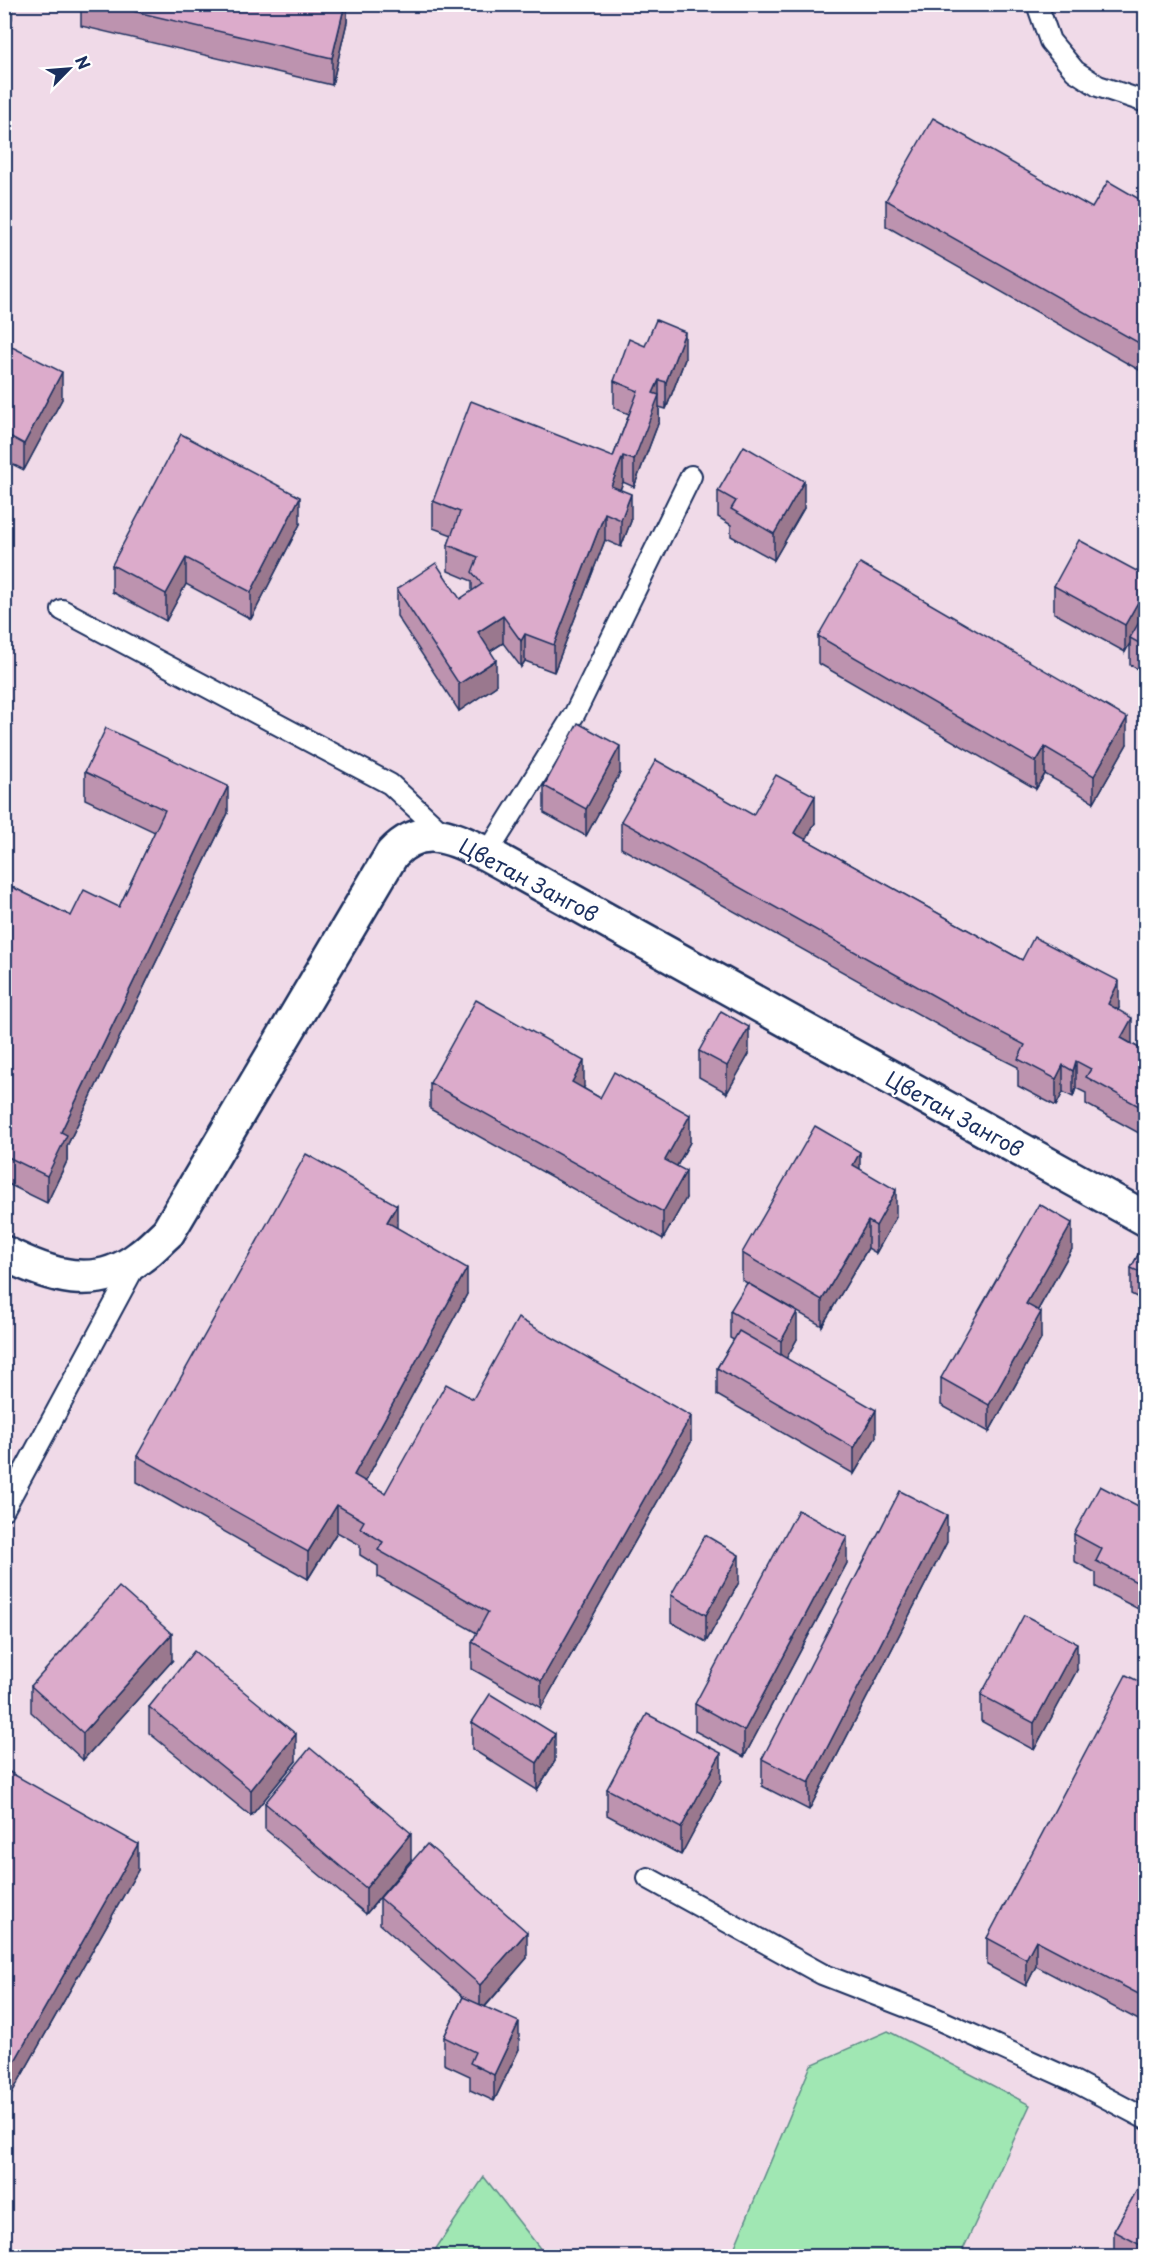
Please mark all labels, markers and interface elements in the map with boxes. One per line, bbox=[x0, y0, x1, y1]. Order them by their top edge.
north arrow bbox=[39, 39, 99, 99]
text: N bbox=[70, 51, 97, 73]
street label: Цветан Зангов bbox=[454, 829, 604, 929]
street label: Цветан Зангов bbox=[880, 1062, 1030, 1164]

